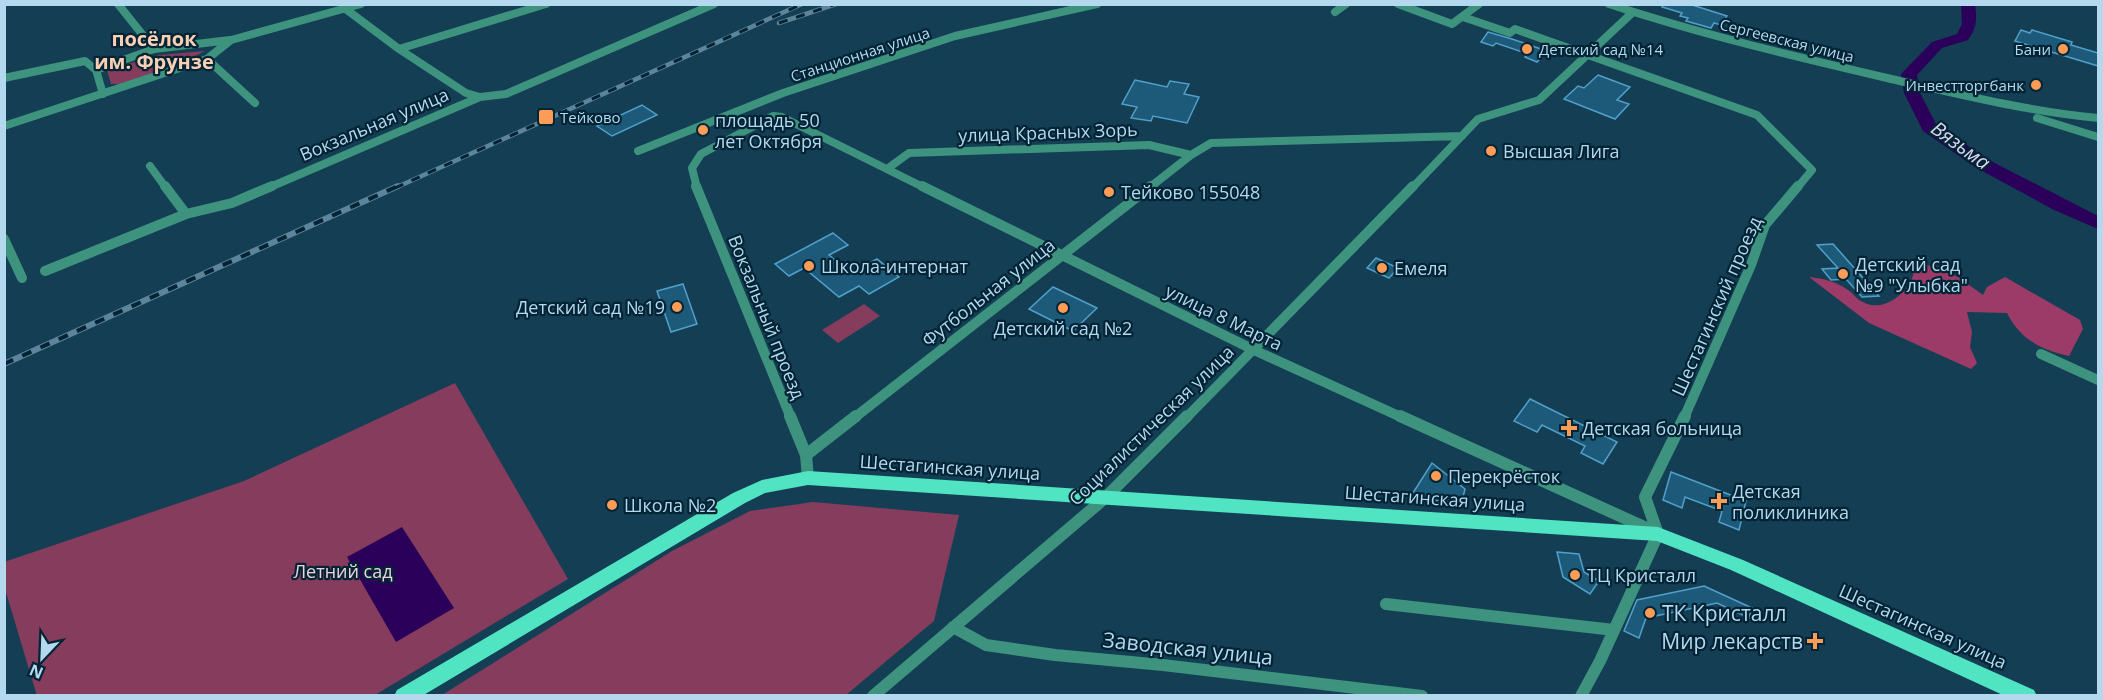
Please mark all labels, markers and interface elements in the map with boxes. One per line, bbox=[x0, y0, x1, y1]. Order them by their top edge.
street label: Сергеевская улица bbox=[1718, 14, 1856, 66]
street label: Станционная улица bbox=[788, 22, 932, 86]
district label: посёлок им. Фрунзе bbox=[94, 25, 214, 75]
place label: Детский сад №14 bbox=[1539, 39, 1664, 59]
place label: Бани bbox=[2014, 39, 2051, 59]
marker: Детский сад №14 bbox=[1520, 42, 1534, 56]
marker: Бани bbox=[2056, 42, 2070, 56]
place label: Инвестторгбанк bbox=[1906, 75, 2024, 95]
marker: Инвестторгбанк bbox=[2029, 78, 2043, 92]
street label: Вокзальная улица bbox=[296, 82, 452, 166]
place label: Тейково bbox=[560, 107, 621, 127]
marker: Тейково bbox=[537, 108, 555, 126]
place label: площадь 50 лет Октября bbox=[715, 108, 822, 153]
water label: Вязьма bbox=[1926, 114, 1996, 176]
street label: улица Красных Зорь bbox=[958, 117, 1138, 147]
marker: площадь 50 лет Октября bbox=[696, 123, 710, 137]
place label: Высшая Лига bbox=[1503, 139, 1620, 163]
marker: Высшая Лига bbox=[1484, 144, 1498, 158]
place label: Тейково 155048 bbox=[1121, 180, 1260, 204]
marker: Тейково 155048 bbox=[1102, 185, 1116, 199]
street label: Шестагинский проезд bbox=[1666, 212, 1766, 400]
street label: Вокзальный проезд bbox=[723, 231, 811, 403]
street label: Футбольная улица bbox=[917, 233, 1059, 351]
place label: Детский сад №9 "Улыбка" bbox=[1855, 252, 1968, 297]
place label: Школа-интернат bbox=[821, 254, 969, 278]
place label: Емеля bbox=[1394, 256, 1448, 280]
marker: Школа-интернат bbox=[802, 259, 816, 273]
marker: Емеля bbox=[1375, 261, 1389, 275]
marker: Детский сад №9 "Улыбка" bbox=[1836, 267, 1850, 281]
street label: улица 8 Марта bbox=[1162, 278, 1286, 356]
place label: Детский сад №19 bbox=[516, 295, 665, 319]
marker: Детский сад №19 bbox=[670, 300, 684, 314]
marker: Детский сад №2 bbox=[1056, 301, 1070, 315]
place label: Детский сад №2 bbox=[994, 316, 1132, 340]
street label: Социалистическая улица bbox=[1063, 340, 1239, 510]
place label: Детская больница bbox=[1582, 416, 1742, 440]
marker: Детская больница bbox=[1560, 419, 1578, 437]
street label: Шестагинская улица bbox=[859, 449, 1041, 485]
place label: Перекрёсток bbox=[1448, 464, 1561, 488]
marker: Перекрёсток bbox=[1429, 469, 1443, 483]
place label: Детская поликлиника bbox=[1732, 479, 1849, 524]
street label: Шестагинская улица bbox=[1344, 480, 1526, 516]
marker: Детская поликлиника bbox=[1710, 492, 1728, 510]
place label: Школа №2 bbox=[624, 493, 716, 517]
marker: Школа №2 bbox=[605, 498, 619, 512]
park label: Летний сад bbox=[293, 559, 393, 583]
place label: ТЦ Кристалл bbox=[1587, 563, 1696, 587]
marker: ТЦ Кристалл bbox=[1568, 568, 1582, 582]
street label: Шестагинская улица bbox=[1835, 578, 2011, 674]
place label: ТК Кристалл bbox=[1662, 599, 1786, 627]
marker: ТК Кристалл bbox=[1643, 606, 1657, 620]
street label: Заводская улица bbox=[1101, 625, 1275, 671]
place label: Мир лекарств bbox=[1661, 627, 1803, 655]
north arrow bbox=[12, 628, 72, 688]
marker: Мир лекарств bbox=[1808, 634, 1822, 648]
text: N bbox=[26, 659, 46, 684]

